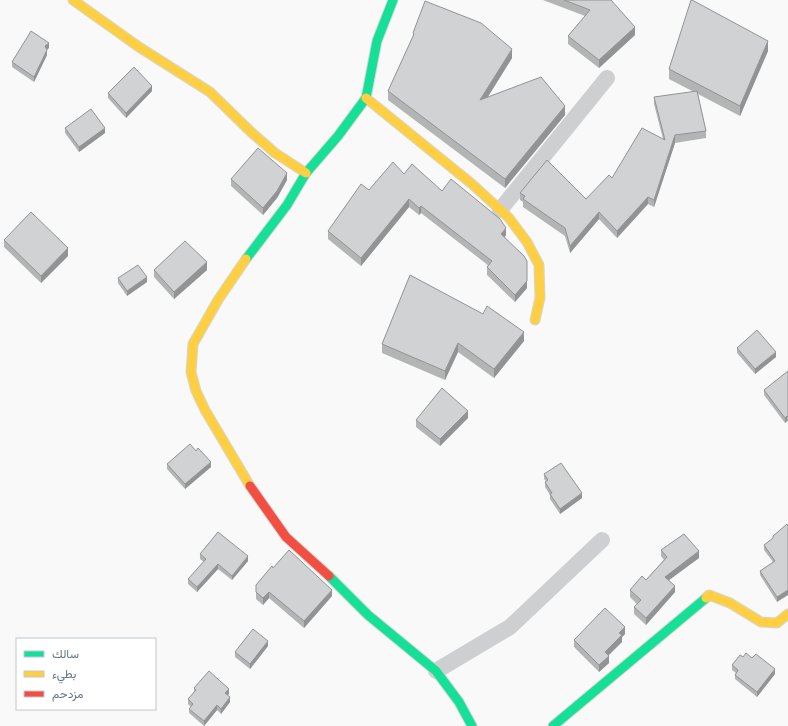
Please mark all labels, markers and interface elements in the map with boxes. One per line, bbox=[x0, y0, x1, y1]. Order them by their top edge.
legend bbox=[16, 638, 156, 710]
text: سالك bbox=[52, 645, 79, 662]
text: بطيء bbox=[52, 665, 76, 684]
text: مزدحم bbox=[52, 685, 83, 702]

